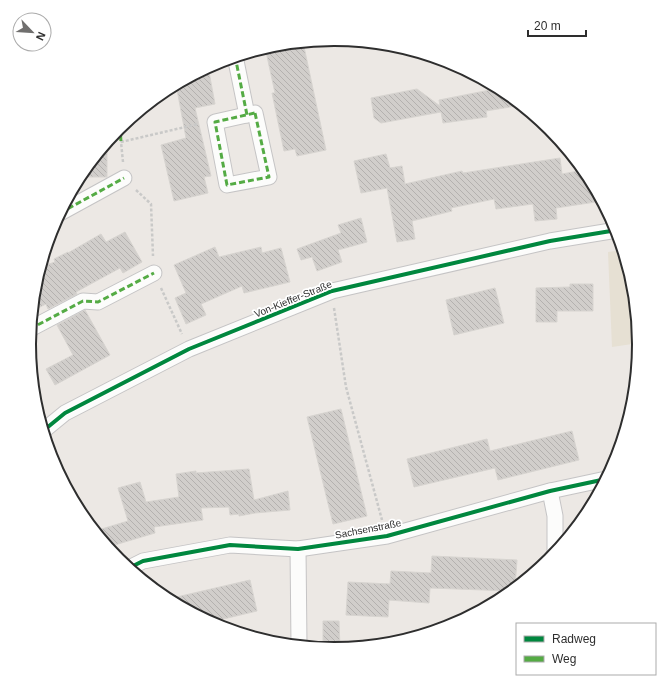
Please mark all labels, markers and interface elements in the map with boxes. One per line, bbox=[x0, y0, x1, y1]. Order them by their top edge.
north arrow bbox=[12, 12, 52, 52]
scale bar bbox=[528, 12, 586, 38]
text: 20 m bbox=[534, 19, 561, 33]
text: N bbox=[34, 30, 48, 42]
street label: Von-Kieffer-Straße bbox=[253, 278, 334, 320]
street label: Sachsenstraße bbox=[334, 517, 402, 541]
legend bbox=[516, 623, 656, 675]
text: Radweg bbox=[552, 632, 596, 646]
text: Weg bbox=[552, 652, 576, 666]

